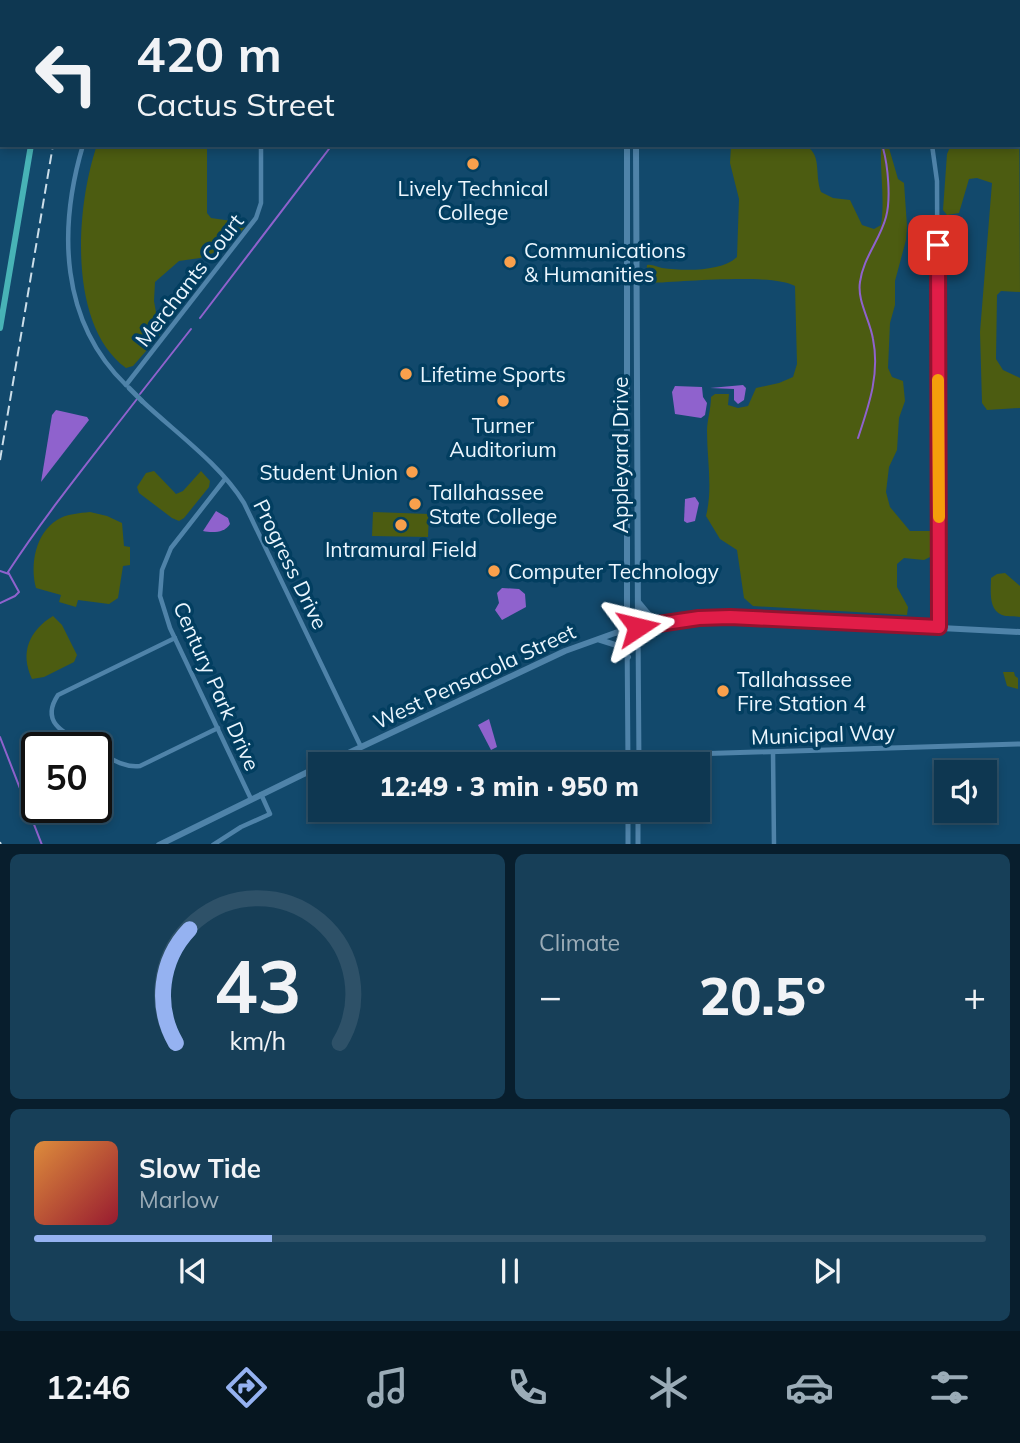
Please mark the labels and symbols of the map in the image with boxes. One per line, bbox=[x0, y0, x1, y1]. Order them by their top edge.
marker: Lively Technical College bbox=[465, 156, 481, 172]
place label: Lively Technical College bbox=[398, 175, 548, 225]
street label: Merchants Court bbox=[129, 209, 249, 351]
pin bbox=[908, 215, 968, 275]
place label: Communications & Humanities bbox=[524, 237, 686, 287]
marker: Communications & Humanities bbox=[502, 254, 518, 270]
place label: Lifetime Sports bbox=[420, 361, 566, 387]
marker: Lifetime Sports bbox=[398, 366, 414, 382]
street label: Appleyard Drive bbox=[607, 377, 633, 533]
marker: Turner Auditorium bbox=[495, 393, 511, 409]
place label: Turner Auditorium bbox=[449, 412, 557, 462]
place label: Student Union bbox=[259, 459, 398, 485]
marker: Student Union bbox=[404, 464, 420, 480]
place label: Tallahassee State College bbox=[429, 479, 557, 529]
street label: Progress Drive bbox=[248, 495, 334, 633]
marker: Tallahassee State College bbox=[407, 496, 423, 512]
marker: Intramural Field bbox=[393, 517, 409, 533]
place label: Intramural Field bbox=[325, 536, 477, 562]
place label: Computer Technology bbox=[508, 558, 719, 584]
marker: Computer Technology bbox=[486, 563, 502, 579]
position arrow bbox=[601, 590, 675, 664]
street label: Century Park Drive bbox=[168, 598, 266, 774]
street label: West Pensacola Street bbox=[369, 618, 579, 734]
place label: Tallahassee Fire Station 4 bbox=[737, 666, 866, 716]
marker: Tallahassee Fire Station 4 bbox=[715, 683, 731, 699]
street label: Municipal Way bbox=[750, 718, 896, 750]
speed limit sign: 50 bbox=[21, 732, 112, 823]

